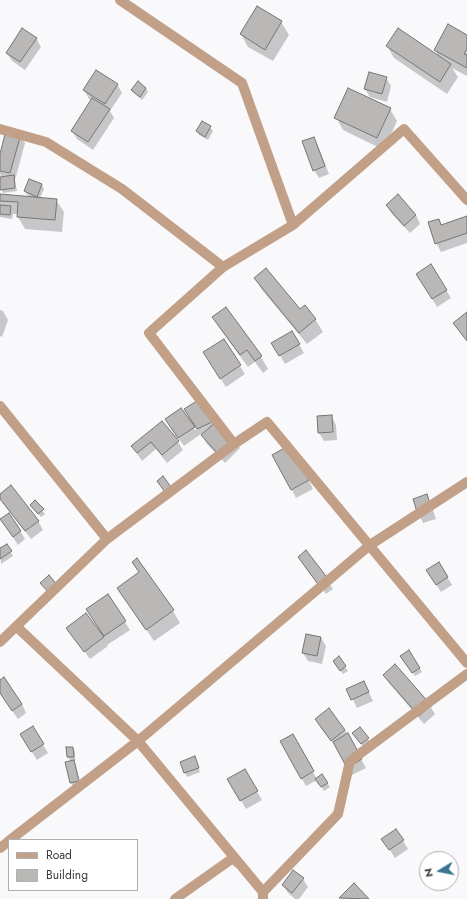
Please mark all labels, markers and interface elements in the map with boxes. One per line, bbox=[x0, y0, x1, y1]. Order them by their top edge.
legend bbox=[8, 839, 138, 891]
text: Road bbox=[46, 846, 72, 864]
north arrow bbox=[419, 851, 459, 891]
text: Building bbox=[46, 866, 88, 884]
text: N bbox=[420, 867, 437, 879]

